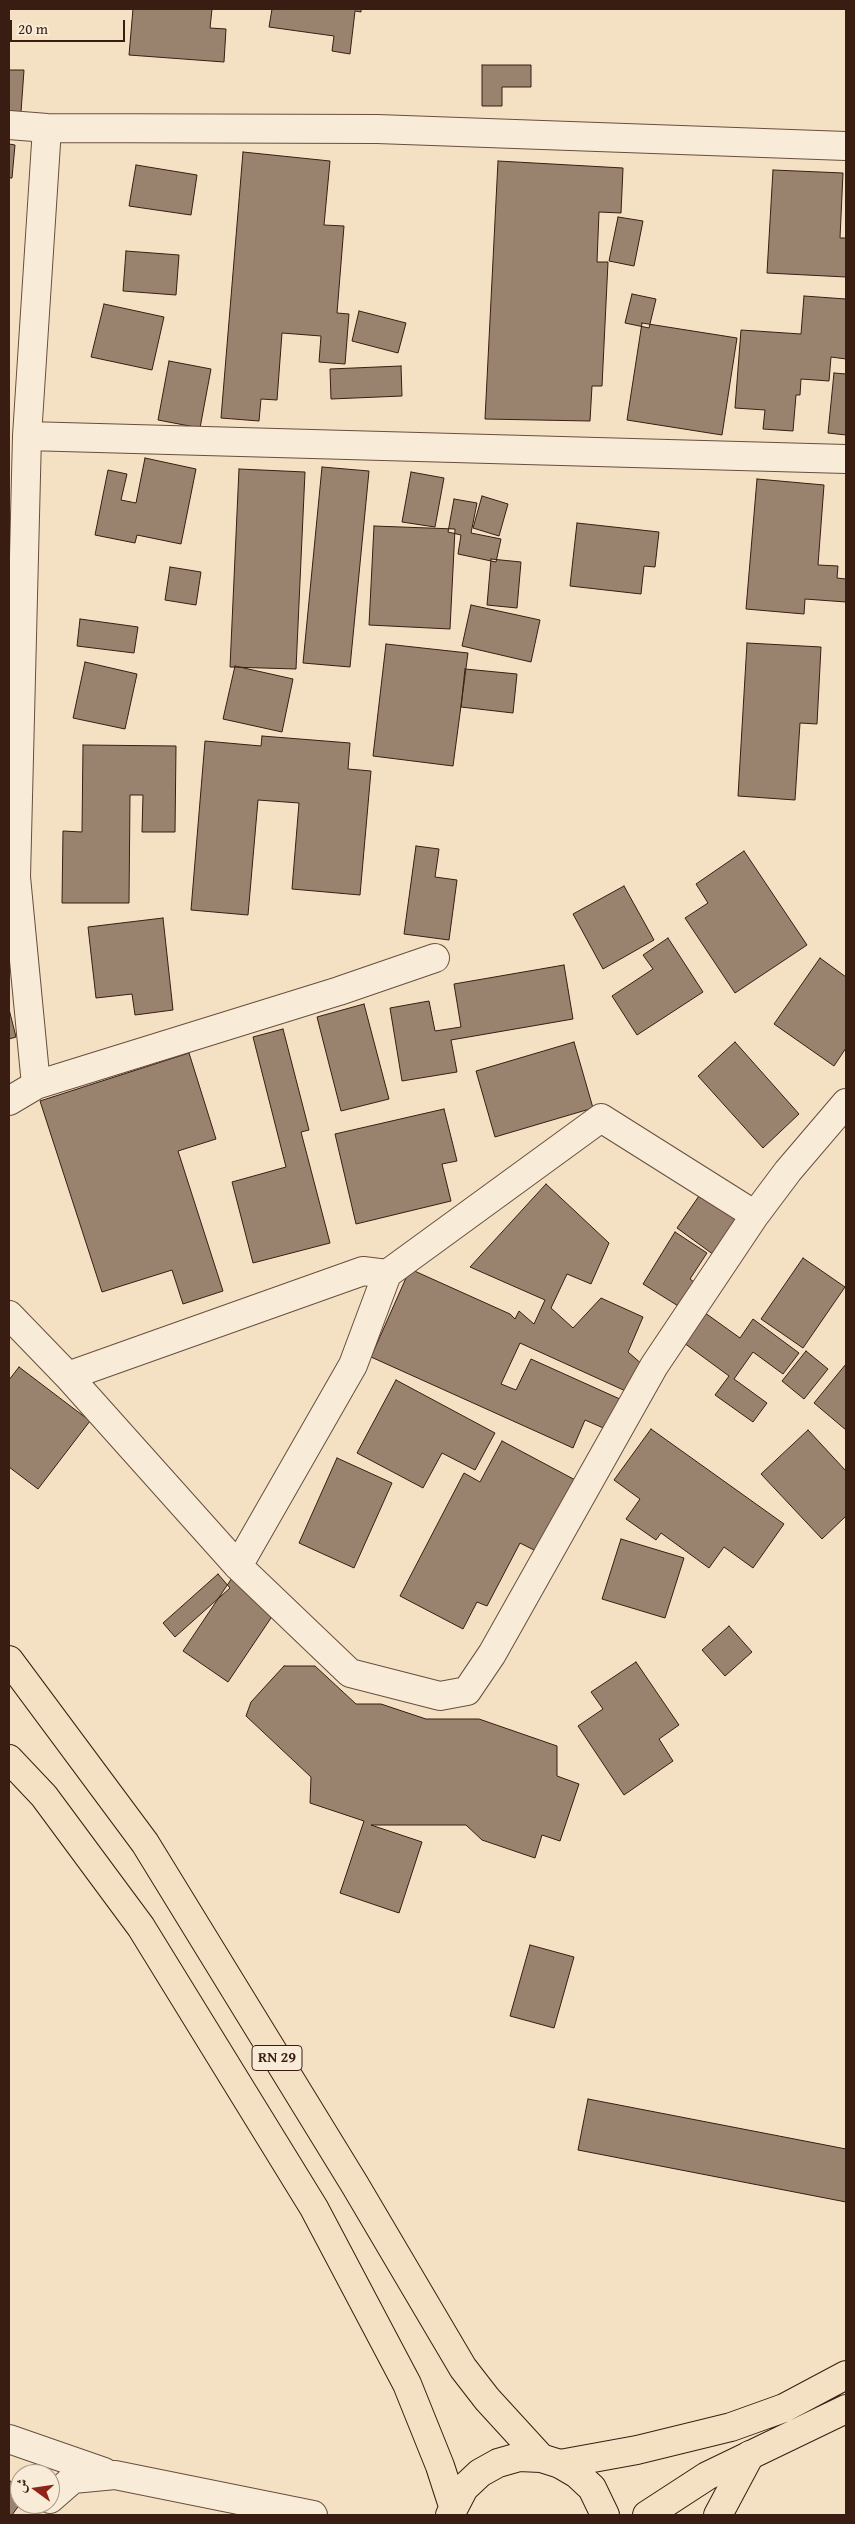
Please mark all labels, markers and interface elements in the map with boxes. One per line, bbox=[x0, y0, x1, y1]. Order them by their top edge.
scale bar bbox=[12, 10, 128, 42]
text: 20 m bbox=[18, 18, 48, 39]
road number: RN 29 bbox=[252, 2046, 302, 2070]
north arrow bbox=[10, 2464, 60, 2514]
text: ش bbox=[10, 2476, 33, 2495]

